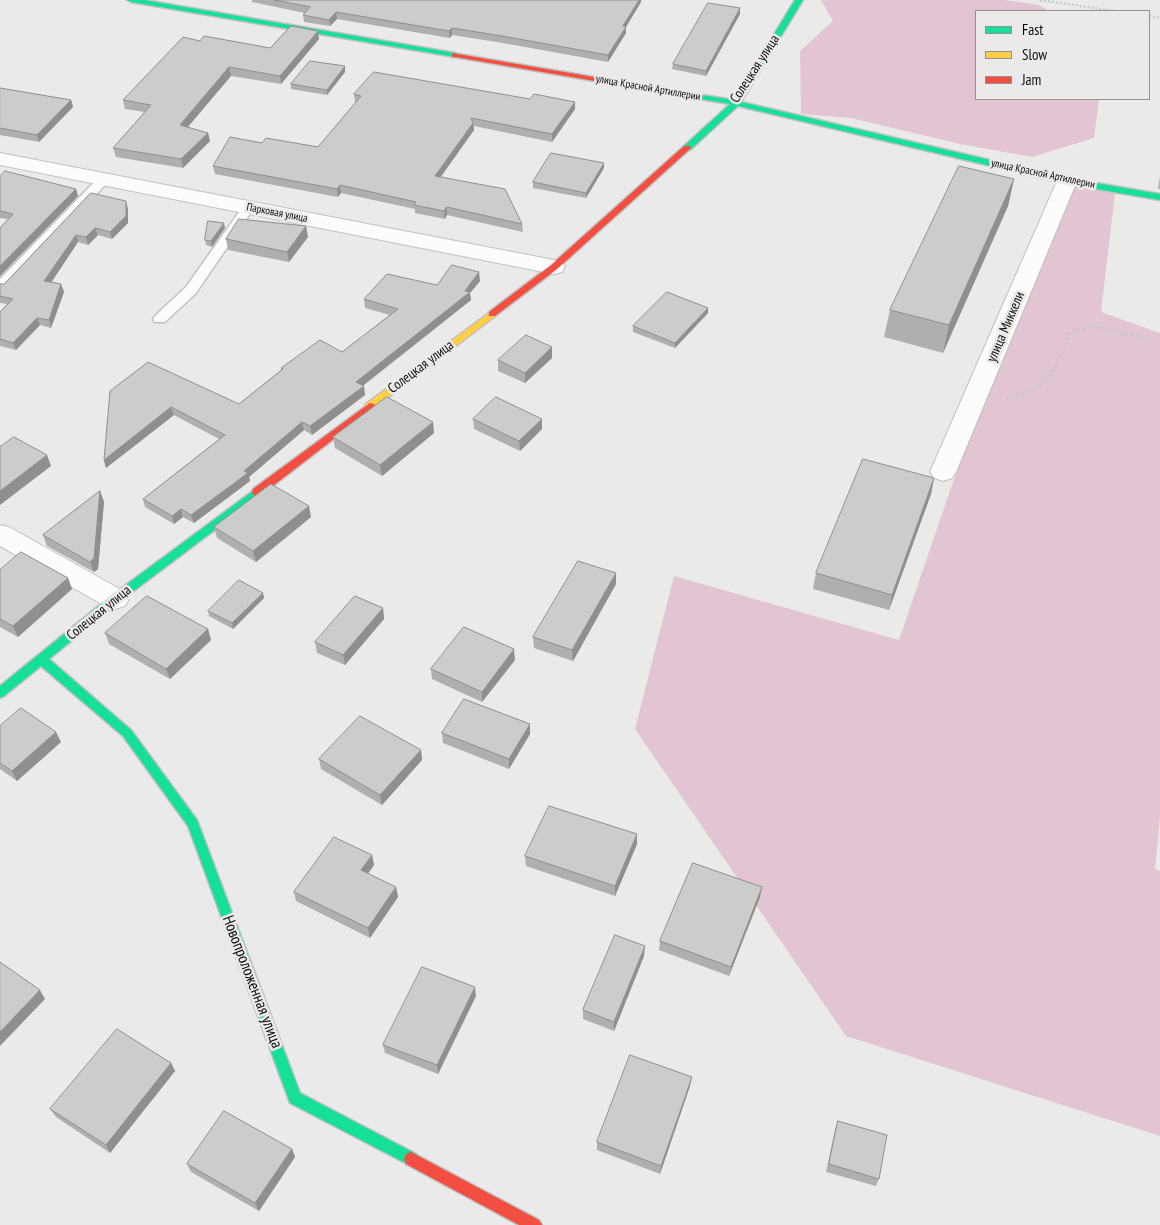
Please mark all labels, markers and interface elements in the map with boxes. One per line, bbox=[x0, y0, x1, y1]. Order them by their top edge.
legend bbox=[975, 10, 1150, 100]
text: Fast bbox=[1022, 20, 1043, 39]
street label: Солецкая улица bbox=[727, 32, 783, 106]
text: Slow bbox=[1022, 45, 1047, 64]
text: Jam bbox=[1022, 70, 1041, 89]
street label: улица Красной Артиллерии bbox=[595, 72, 701, 104]
street label: улица Красной Артиллерии bbox=[990, 156, 1096, 192]
street label: Парковая улица bbox=[245, 201, 309, 225]
street label: улица Миккели bbox=[984, 289, 1028, 365]
street label: Солецкая улица bbox=[385, 337, 457, 397]
street label: Солецкая улица bbox=[63, 582, 135, 644]
street label: Новопроложенная улица bbox=[218, 913, 286, 1051]

